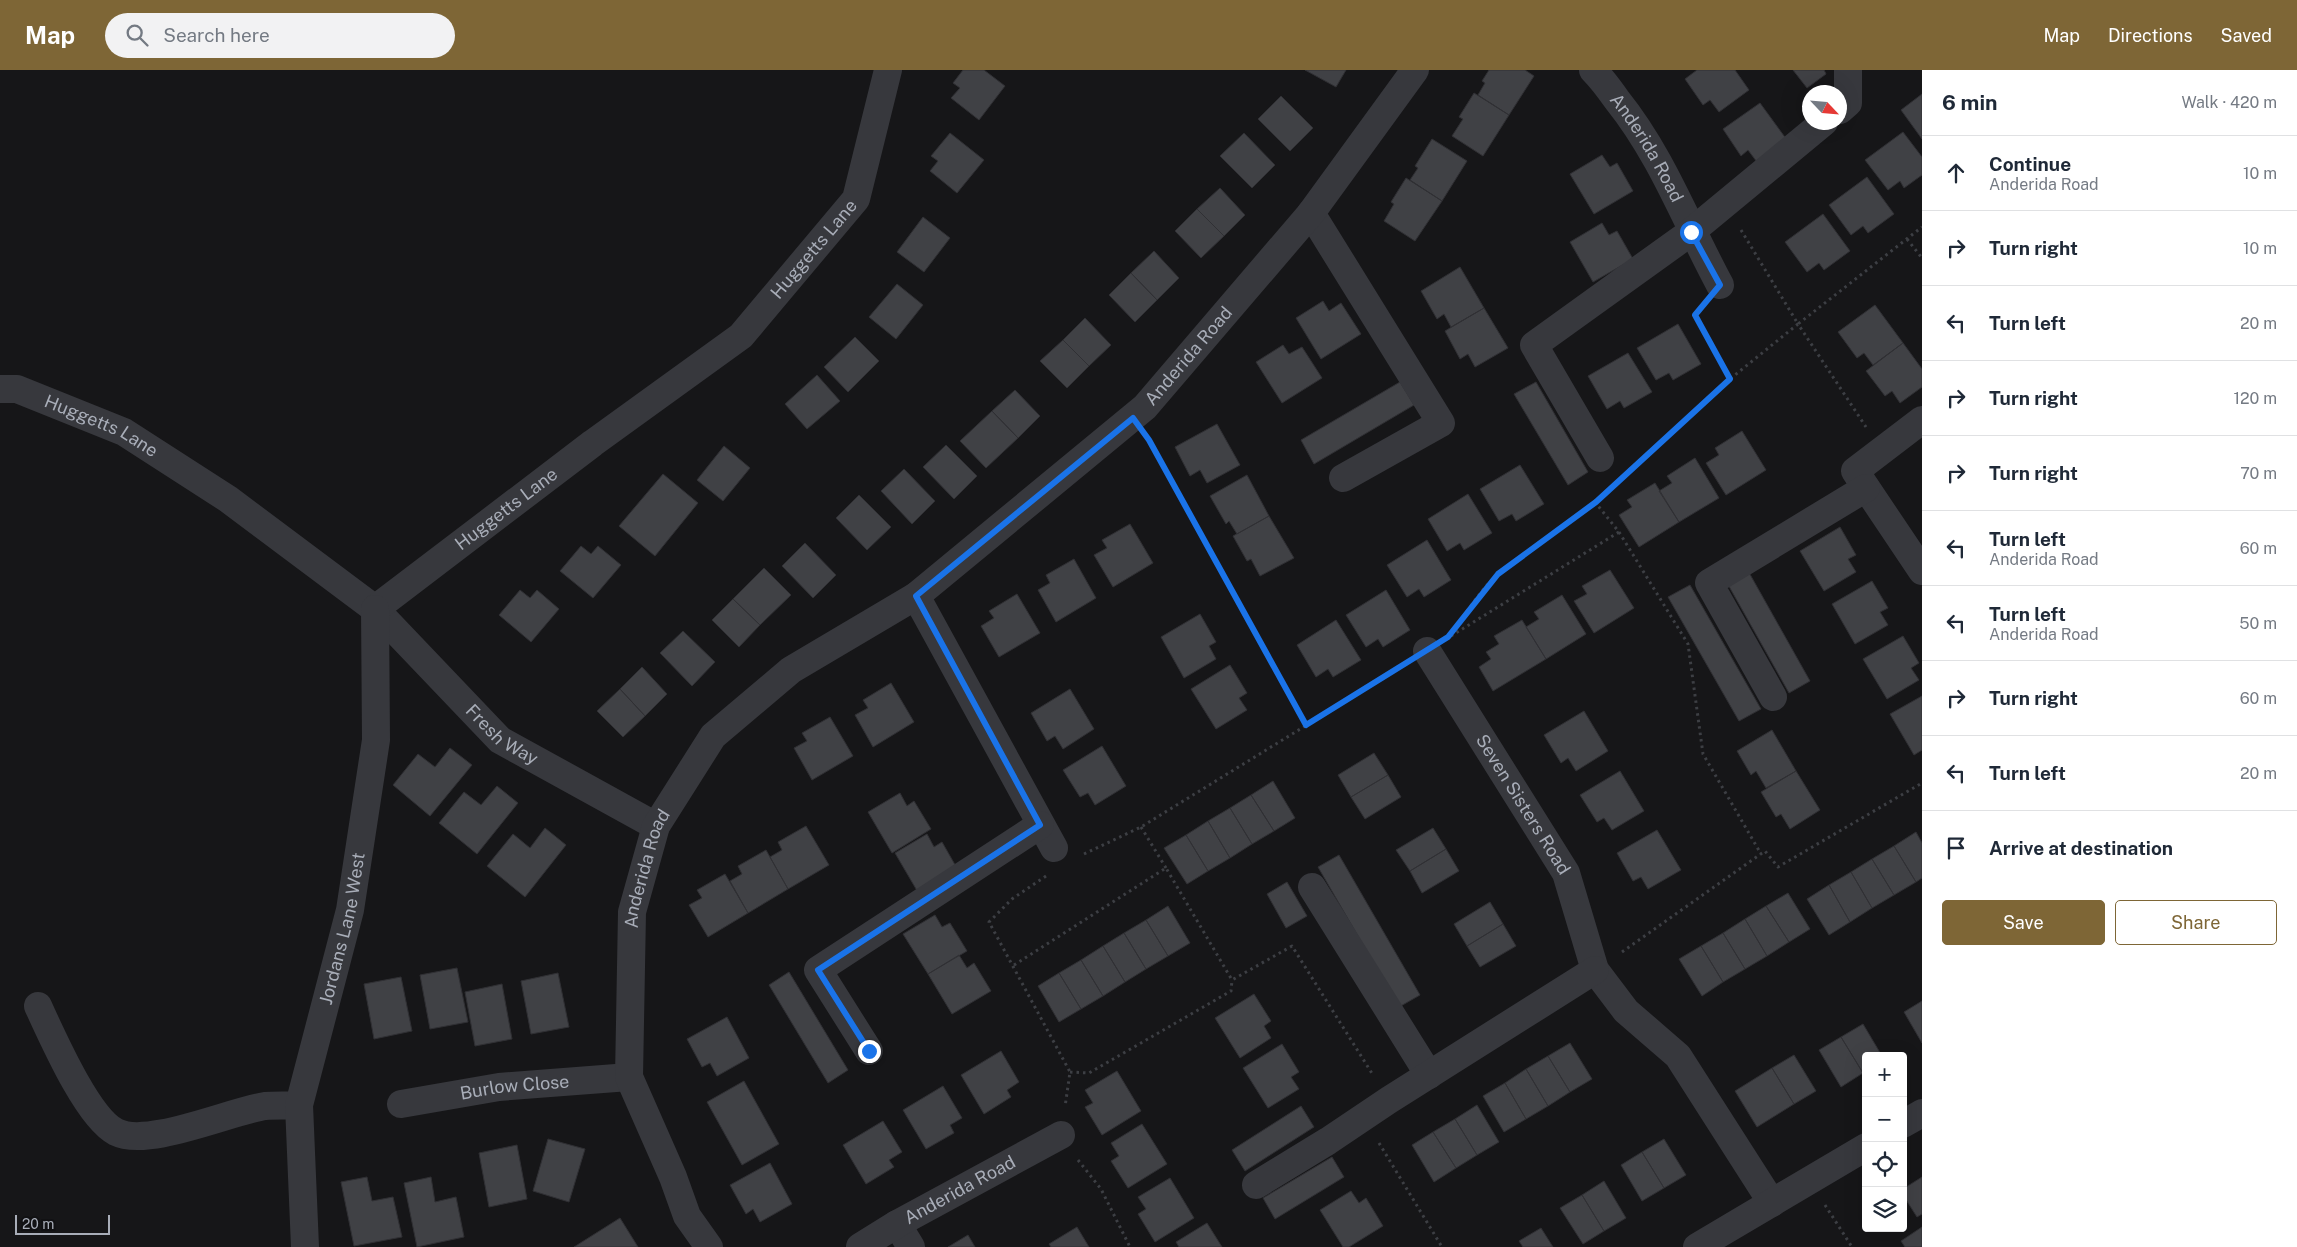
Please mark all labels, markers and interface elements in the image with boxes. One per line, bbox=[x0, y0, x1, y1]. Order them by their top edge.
search box bbox=[105, 13, 455, 58]
text: Map bbox=[25, 21, 75, 49]
icon: search bbox=[123, 21, 151, 49]
text: Search here bbox=[163, 24, 270, 46]
text: Map bbox=[2043, 25, 2080, 46]
text: Directions bbox=[2108, 25, 2193, 46]
text: Saved bbox=[2221, 25, 2272, 46]
north arrow bbox=[1802, 85, 1847, 130]
street label: Anderida Road bbox=[1606, 89, 1688, 205]
text: 6 min bbox=[1942, 90, 1998, 115]
text: Walk · 420 m bbox=[2181, 93, 2277, 112]
text: Continue bbox=[1989, 153, 2071, 175]
icon: ahead bbox=[1942, 159, 1970, 187]
text: 10 m bbox=[2243, 164, 2277, 183]
text: Anderida Road bbox=[1989, 175, 2099, 194]
street label: Huggetts Lane bbox=[766, 195, 861, 303]
route start bbox=[1680, 221, 1703, 244]
icon: right bbox=[1942, 234, 1970, 262]
text: Turn right bbox=[1989, 237, 2078, 259]
text: 10 m bbox=[2243, 239, 2277, 258]
street label: Anderida Road bbox=[1140, 302, 1236, 409]
icon: left bbox=[1942, 309, 1970, 337]
text: Turn left bbox=[1989, 312, 2066, 334]
text: 20 m bbox=[2240, 314, 2277, 333]
icon: right bbox=[1942, 384, 1970, 412]
text: Turn right bbox=[1989, 387, 2078, 409]
text: 120 m bbox=[2233, 389, 2277, 408]
street label: Huggetts Lane bbox=[42, 390, 162, 461]
icon: right bbox=[1942, 459, 1970, 487]
text: Turn right bbox=[1989, 462, 2078, 484]
street label: Huggetts Lane bbox=[451, 463, 561, 554]
text: 70 m bbox=[2240, 464, 2277, 483]
text: Turn left bbox=[1989, 528, 2066, 550]
icon: left bbox=[1942, 534, 1970, 562]
text: 60 m bbox=[2240, 539, 2277, 558]
text: Anderida Road bbox=[1989, 550, 2099, 569]
text: Turn left bbox=[1989, 603, 2066, 625]
icon: left bbox=[1942, 609, 1970, 637]
text: 50 m bbox=[2239, 614, 2277, 633]
text: Anderida Road bbox=[1989, 625, 2099, 644]
icon: right bbox=[1942, 684, 1970, 712]
text: Turn right bbox=[1989, 687, 2078, 709]
text: 60 m bbox=[2240, 689, 2277, 708]
street label: Fresh Way bbox=[462, 700, 542, 769]
street label: Seven Sisters Road bbox=[1472, 730, 1575, 878]
icon: left bbox=[1942, 759, 1970, 787]
text: Turn left bbox=[1989, 762, 2066, 784]
text: 20 m bbox=[2240, 764, 2277, 783]
street label: Anderida Road bbox=[620, 805, 674, 929]
icon: arrive bbox=[1942, 834, 1970, 862]
text: Arrive at destination bbox=[1989, 837, 2173, 859]
street label: Jordans Lane West bbox=[315, 851, 369, 1007]
button: Save bbox=[1942, 900, 2105, 945]
button: Share bbox=[2115, 900, 2277, 945]
route end bbox=[858, 1040, 881, 1063]
map controls bbox=[1862, 1052, 1907, 1232]
button: + bbox=[1862, 1052, 1907, 1097]
street label: Burlow Close bbox=[458, 1071, 570, 1104]
button: − bbox=[1862, 1097, 1907, 1142]
button: locate bbox=[1862, 1142, 1907, 1187]
street label: Anderida Road bbox=[900, 1151, 1019, 1228]
button: layers bbox=[1862, 1187, 1907, 1232]
scale bar bbox=[15, 1212, 110, 1235]
text: 20 m bbox=[22, 1216, 54, 1232]

